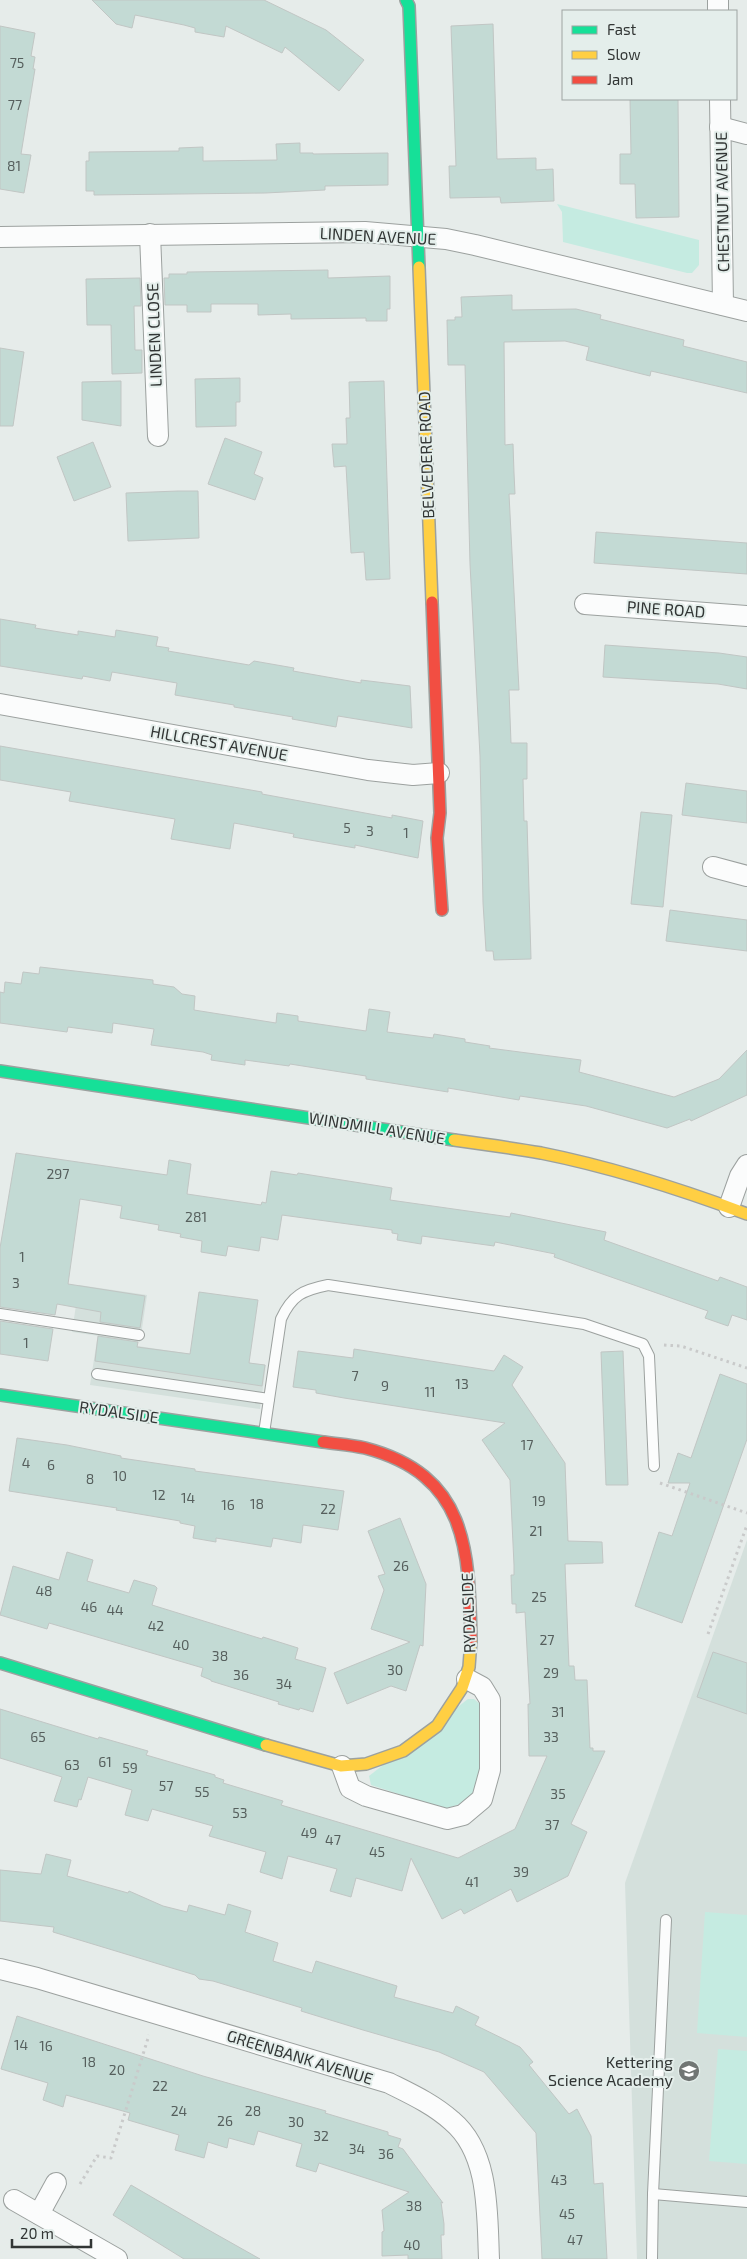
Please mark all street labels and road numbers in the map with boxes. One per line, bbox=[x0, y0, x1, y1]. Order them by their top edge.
street label: CHESTNUT AVENUE bbox=[711, 132, 732, 272]
street label: LINDEN AVENUE bbox=[319, 223, 437, 248]
street label: LINDEN CLOSE bbox=[142, 283, 165, 387]
street label: BELVEDERE ROAD bbox=[414, 391, 437, 519]
street label: PINE ROAD bbox=[626, 596, 706, 621]
street label: HILLCREST AVENUE bbox=[149, 721, 289, 764]
street label: WINDMILL AVENUE bbox=[308, 1107, 447, 1148]
street label: RYDALSIDE bbox=[78, 1397, 160, 1427]
street label: RYDALSIDE bbox=[457, 1573, 478, 1653]
street label: GREENBANK AVENUE bbox=[225, 2025, 376, 2088]

